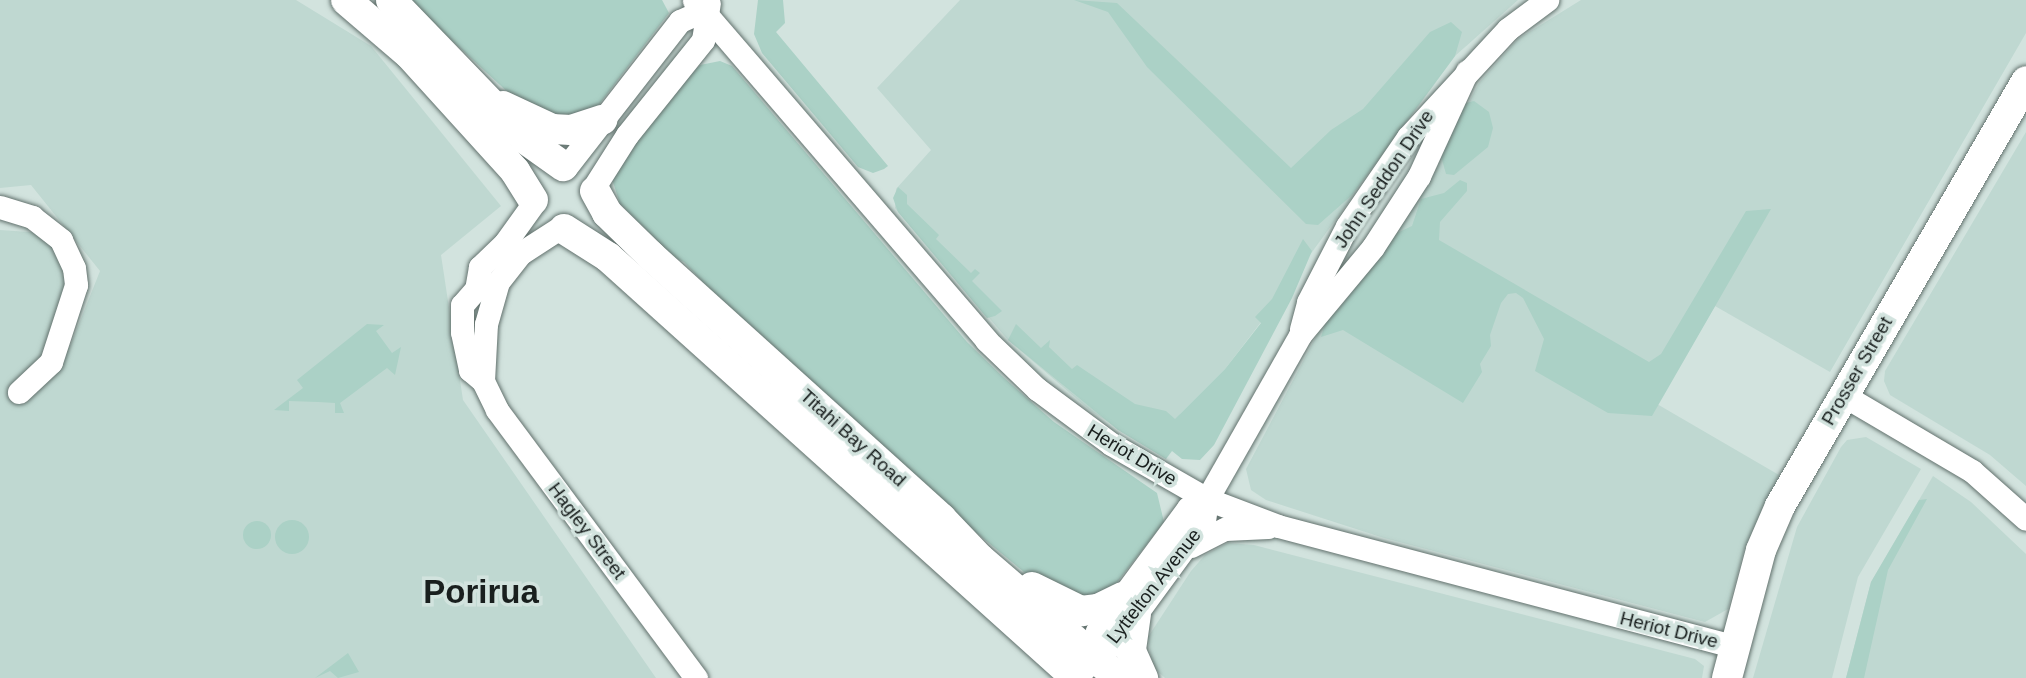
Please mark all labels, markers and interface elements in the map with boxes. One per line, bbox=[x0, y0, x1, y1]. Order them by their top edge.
street label: John Seddon Drive bbox=[1329, 106, 1439, 252]
street label: Prosser Street bbox=[1817, 313, 1897, 429]
street label: Titahi Bay Road bbox=[795, 385, 911, 491]
street label: Heriot Drive bbox=[1083, 419, 1181, 491]
street label: Hagley Street bbox=[543, 478, 631, 584]
street label: Lyttelton Avenue bbox=[1102, 524, 1206, 648]
district label: Porirua bbox=[423, 572, 539, 612]
street label: Heriot Drive bbox=[1618, 607, 1720, 653]

